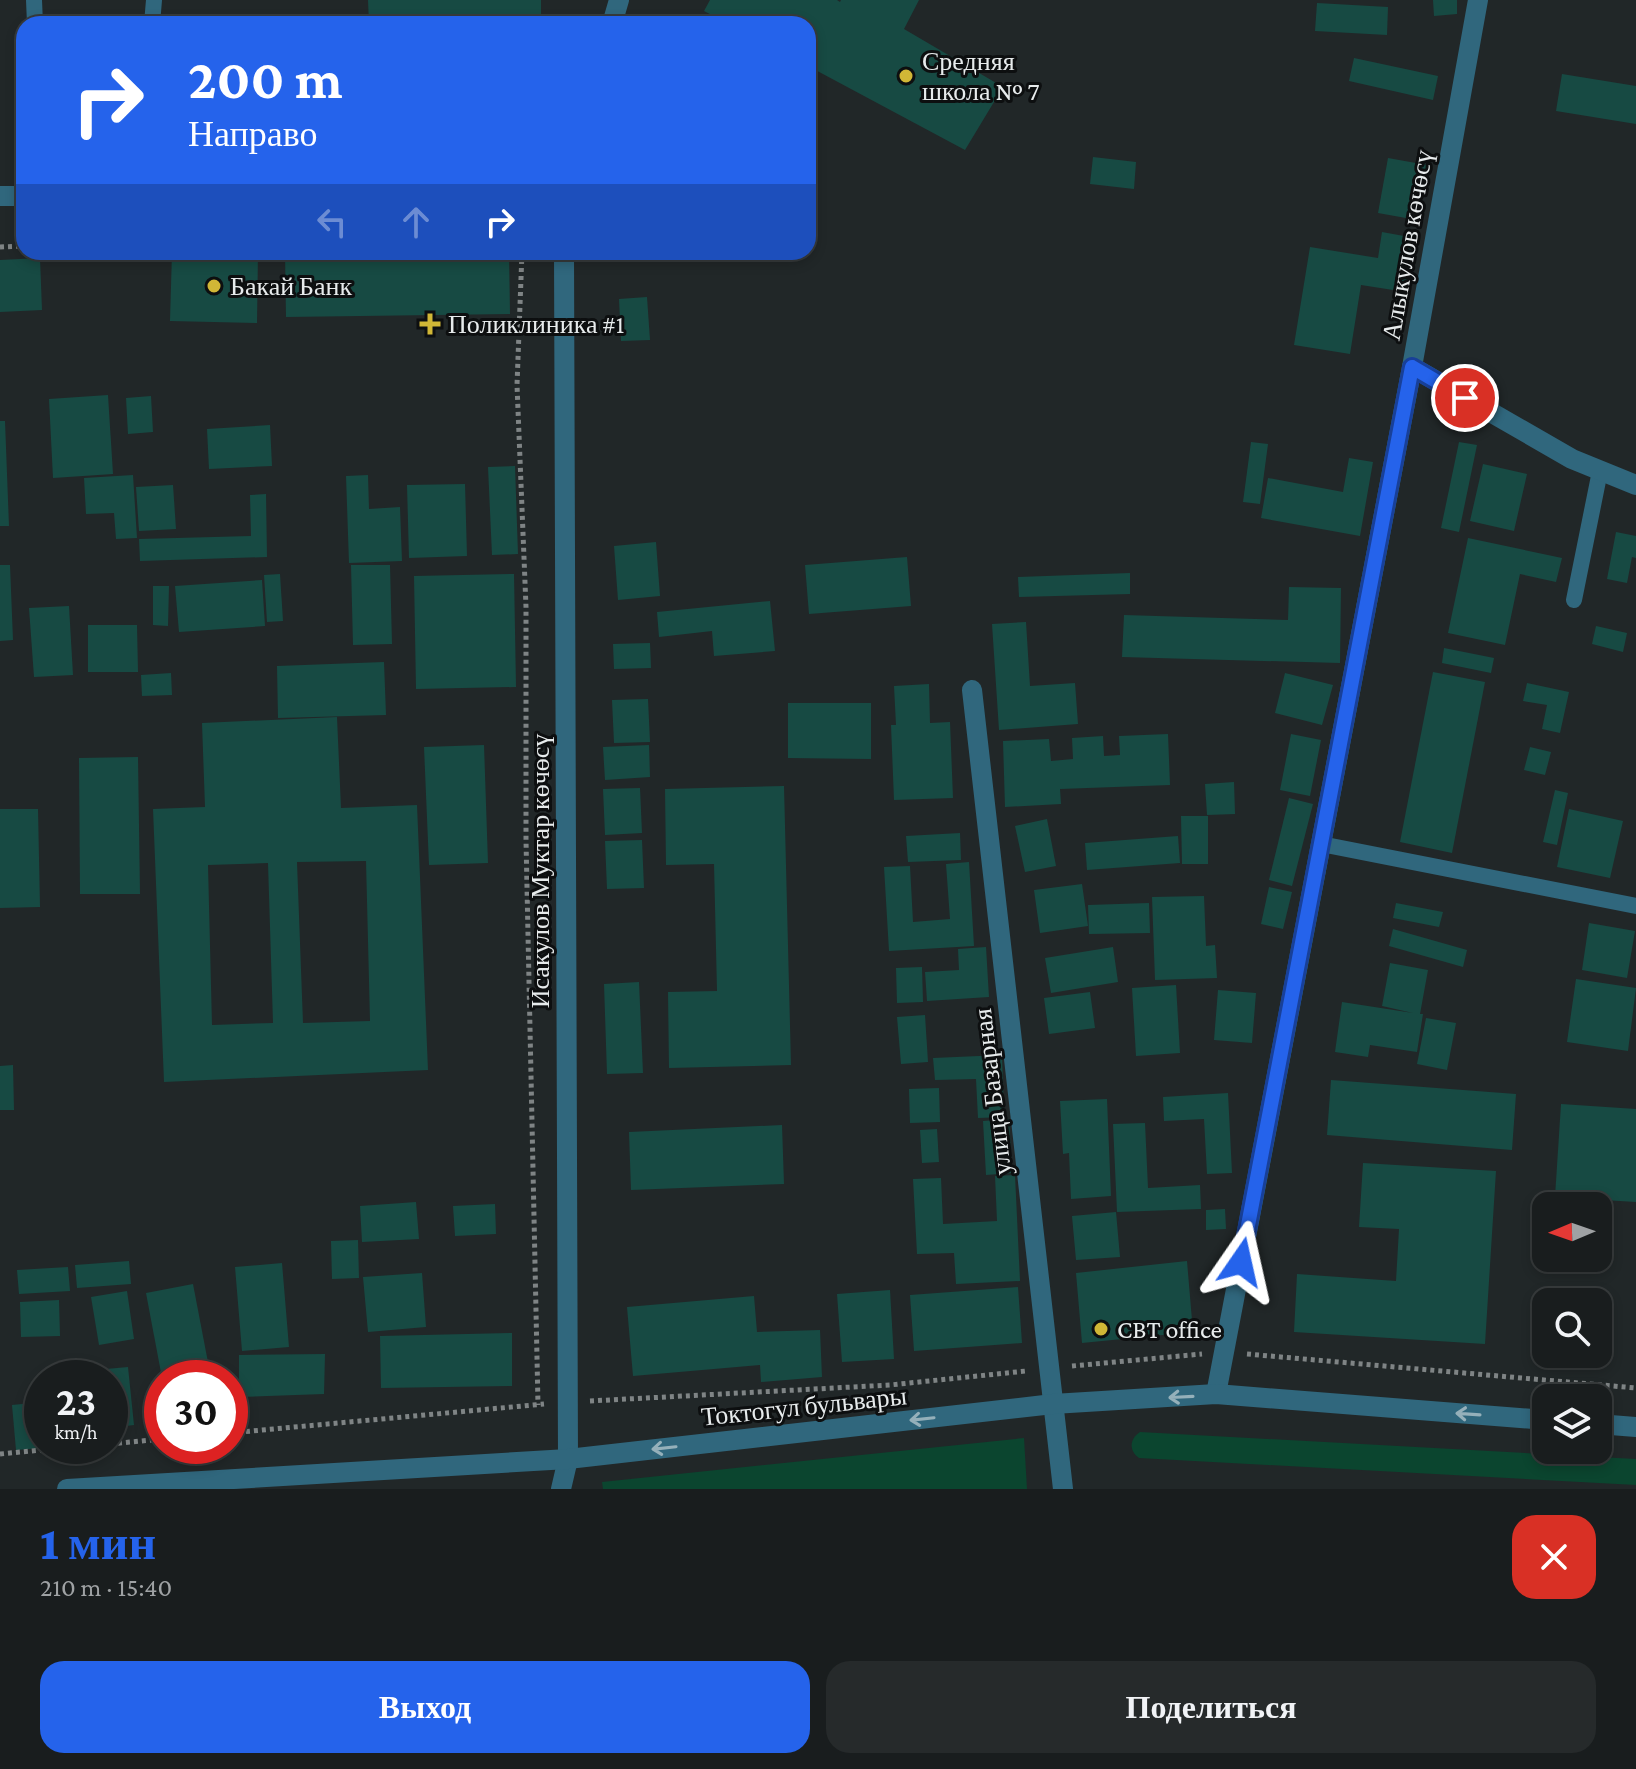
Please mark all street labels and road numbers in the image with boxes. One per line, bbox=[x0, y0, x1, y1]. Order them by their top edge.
street label: Алыкулов көчөсү bbox=[1376, 148, 1439, 343]
street label: Исакулов Муктар көчөсү bbox=[526, 734, 555, 1008]
street label: улица Базарная bbox=[968, 1007, 1017, 1177]
street label: Токтогул бульвары bbox=[700, 1381, 908, 1432]

